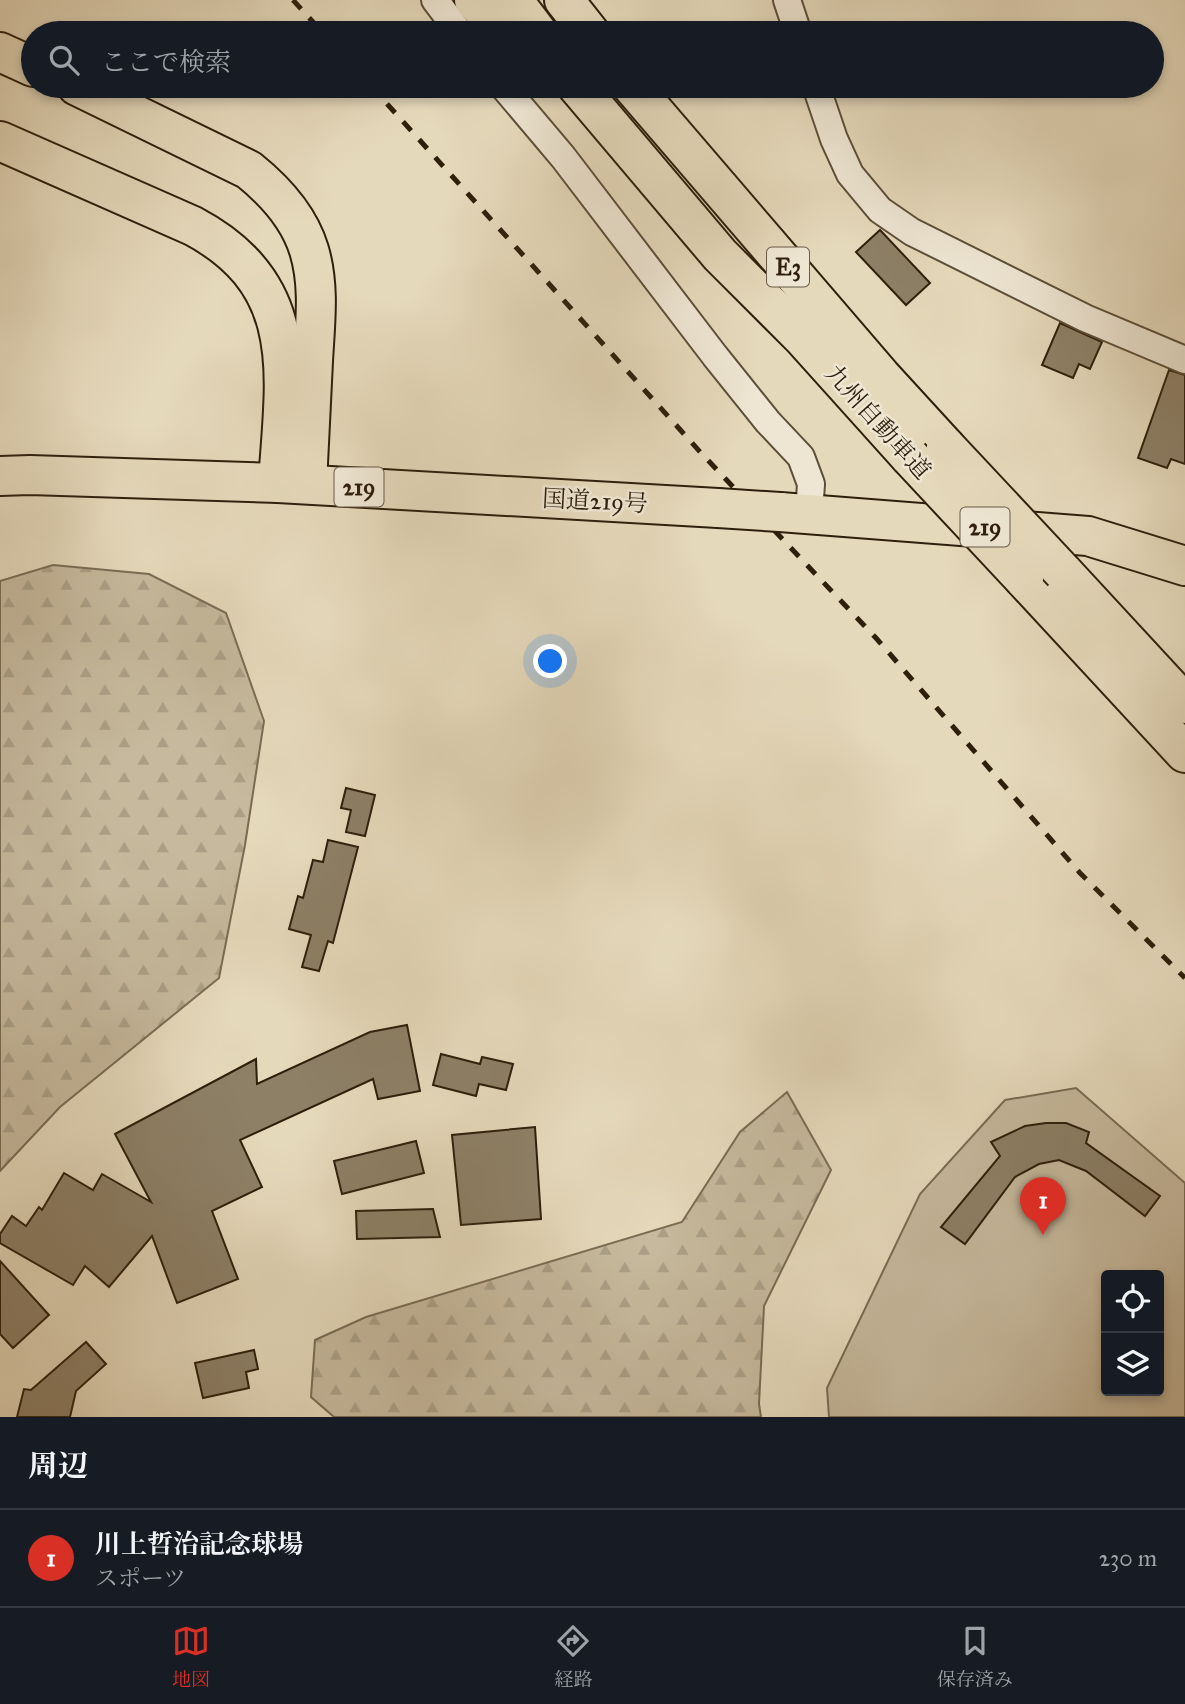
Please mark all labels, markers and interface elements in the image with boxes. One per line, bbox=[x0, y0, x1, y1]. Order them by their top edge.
search box bbox=[21, 21, 1164, 98]
icon: search bbox=[45, 41, 83, 79]
text: ここで検索 bbox=[101, 46, 231, 78]
road number: E3 bbox=[767, 248, 809, 286]
street label: 九州自動車道 bbox=[819, 358, 937, 486]
road number: 219 bbox=[334, 467, 384, 506]
street label: 国道219号 bbox=[541, 483, 649, 519]
road number: 219 bbox=[960, 508, 1010, 547]
your location bbox=[533, 644, 567, 678]
pin: 1 bbox=[1020, 1177, 1066, 1235]
map controls bbox=[1101, 1270, 1164, 1396]
button: locate bbox=[1101, 1270, 1164, 1333]
button: layers bbox=[1101, 1333, 1164, 1396]
text: 周辺 bbox=[28, 1448, 88, 1484]
text: 川上哲治記念球場 bbox=[95, 1528, 303, 1560]
text: 1 bbox=[46, 1544, 56, 1572]
text: 230 m bbox=[1099, 1544, 1157, 1572]
text: スポーツ bbox=[95, 1564, 186, 1592]
tab: 地図 bbox=[172, 1622, 210, 1691]
tab: 経路 bbox=[554, 1622, 593, 1691]
tab: 保存済み bbox=[937, 1622, 1013, 1691]

